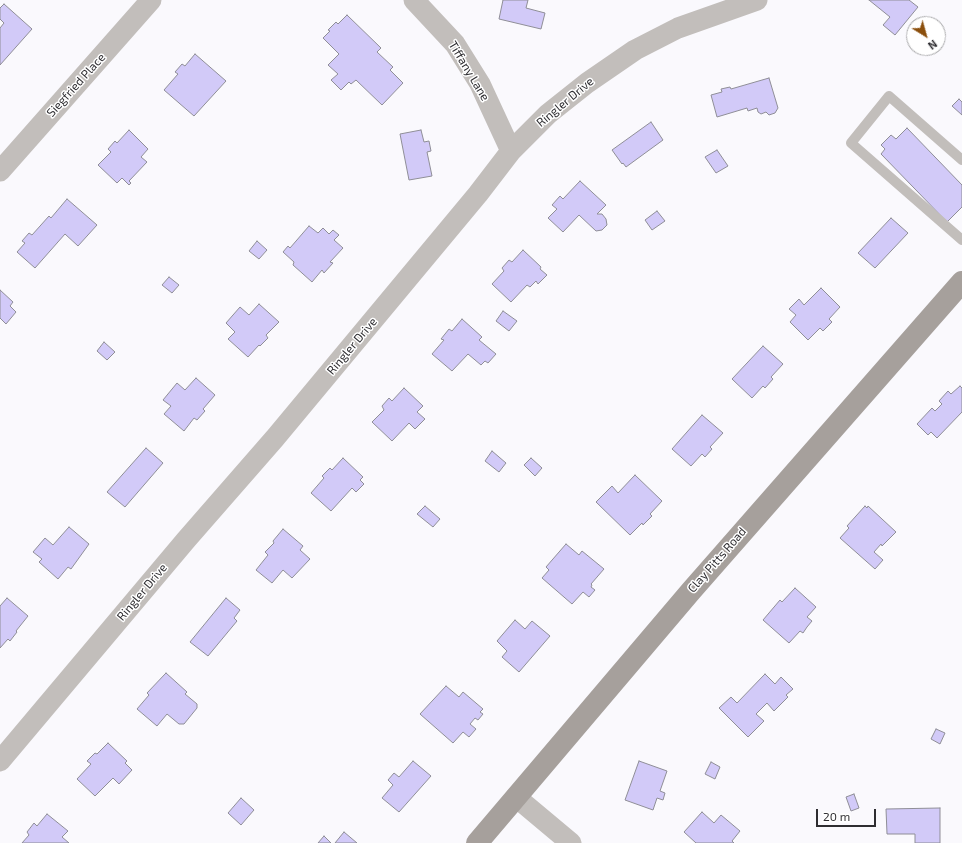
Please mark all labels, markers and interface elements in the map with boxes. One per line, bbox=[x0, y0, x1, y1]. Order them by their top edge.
north arrow bbox=[906, 16, 946, 56]
street label: Tiffany Lane bbox=[446, 38, 492, 104]
text: N bbox=[926, 38, 940, 53]
street label: Siegfried Place bbox=[44, 50, 108, 120]
street label: Ringler Drive bbox=[534, 74, 596, 130]
street label: Ringler Drive bbox=[324, 315, 380, 377]
street label: Clay Pitts Road bbox=[685, 524, 749, 596]
street label: Ringler Drive bbox=[114, 561, 170, 623]
scale bar bbox=[818, 801, 878, 827]
text: 20 m bbox=[823, 809, 850, 823]

